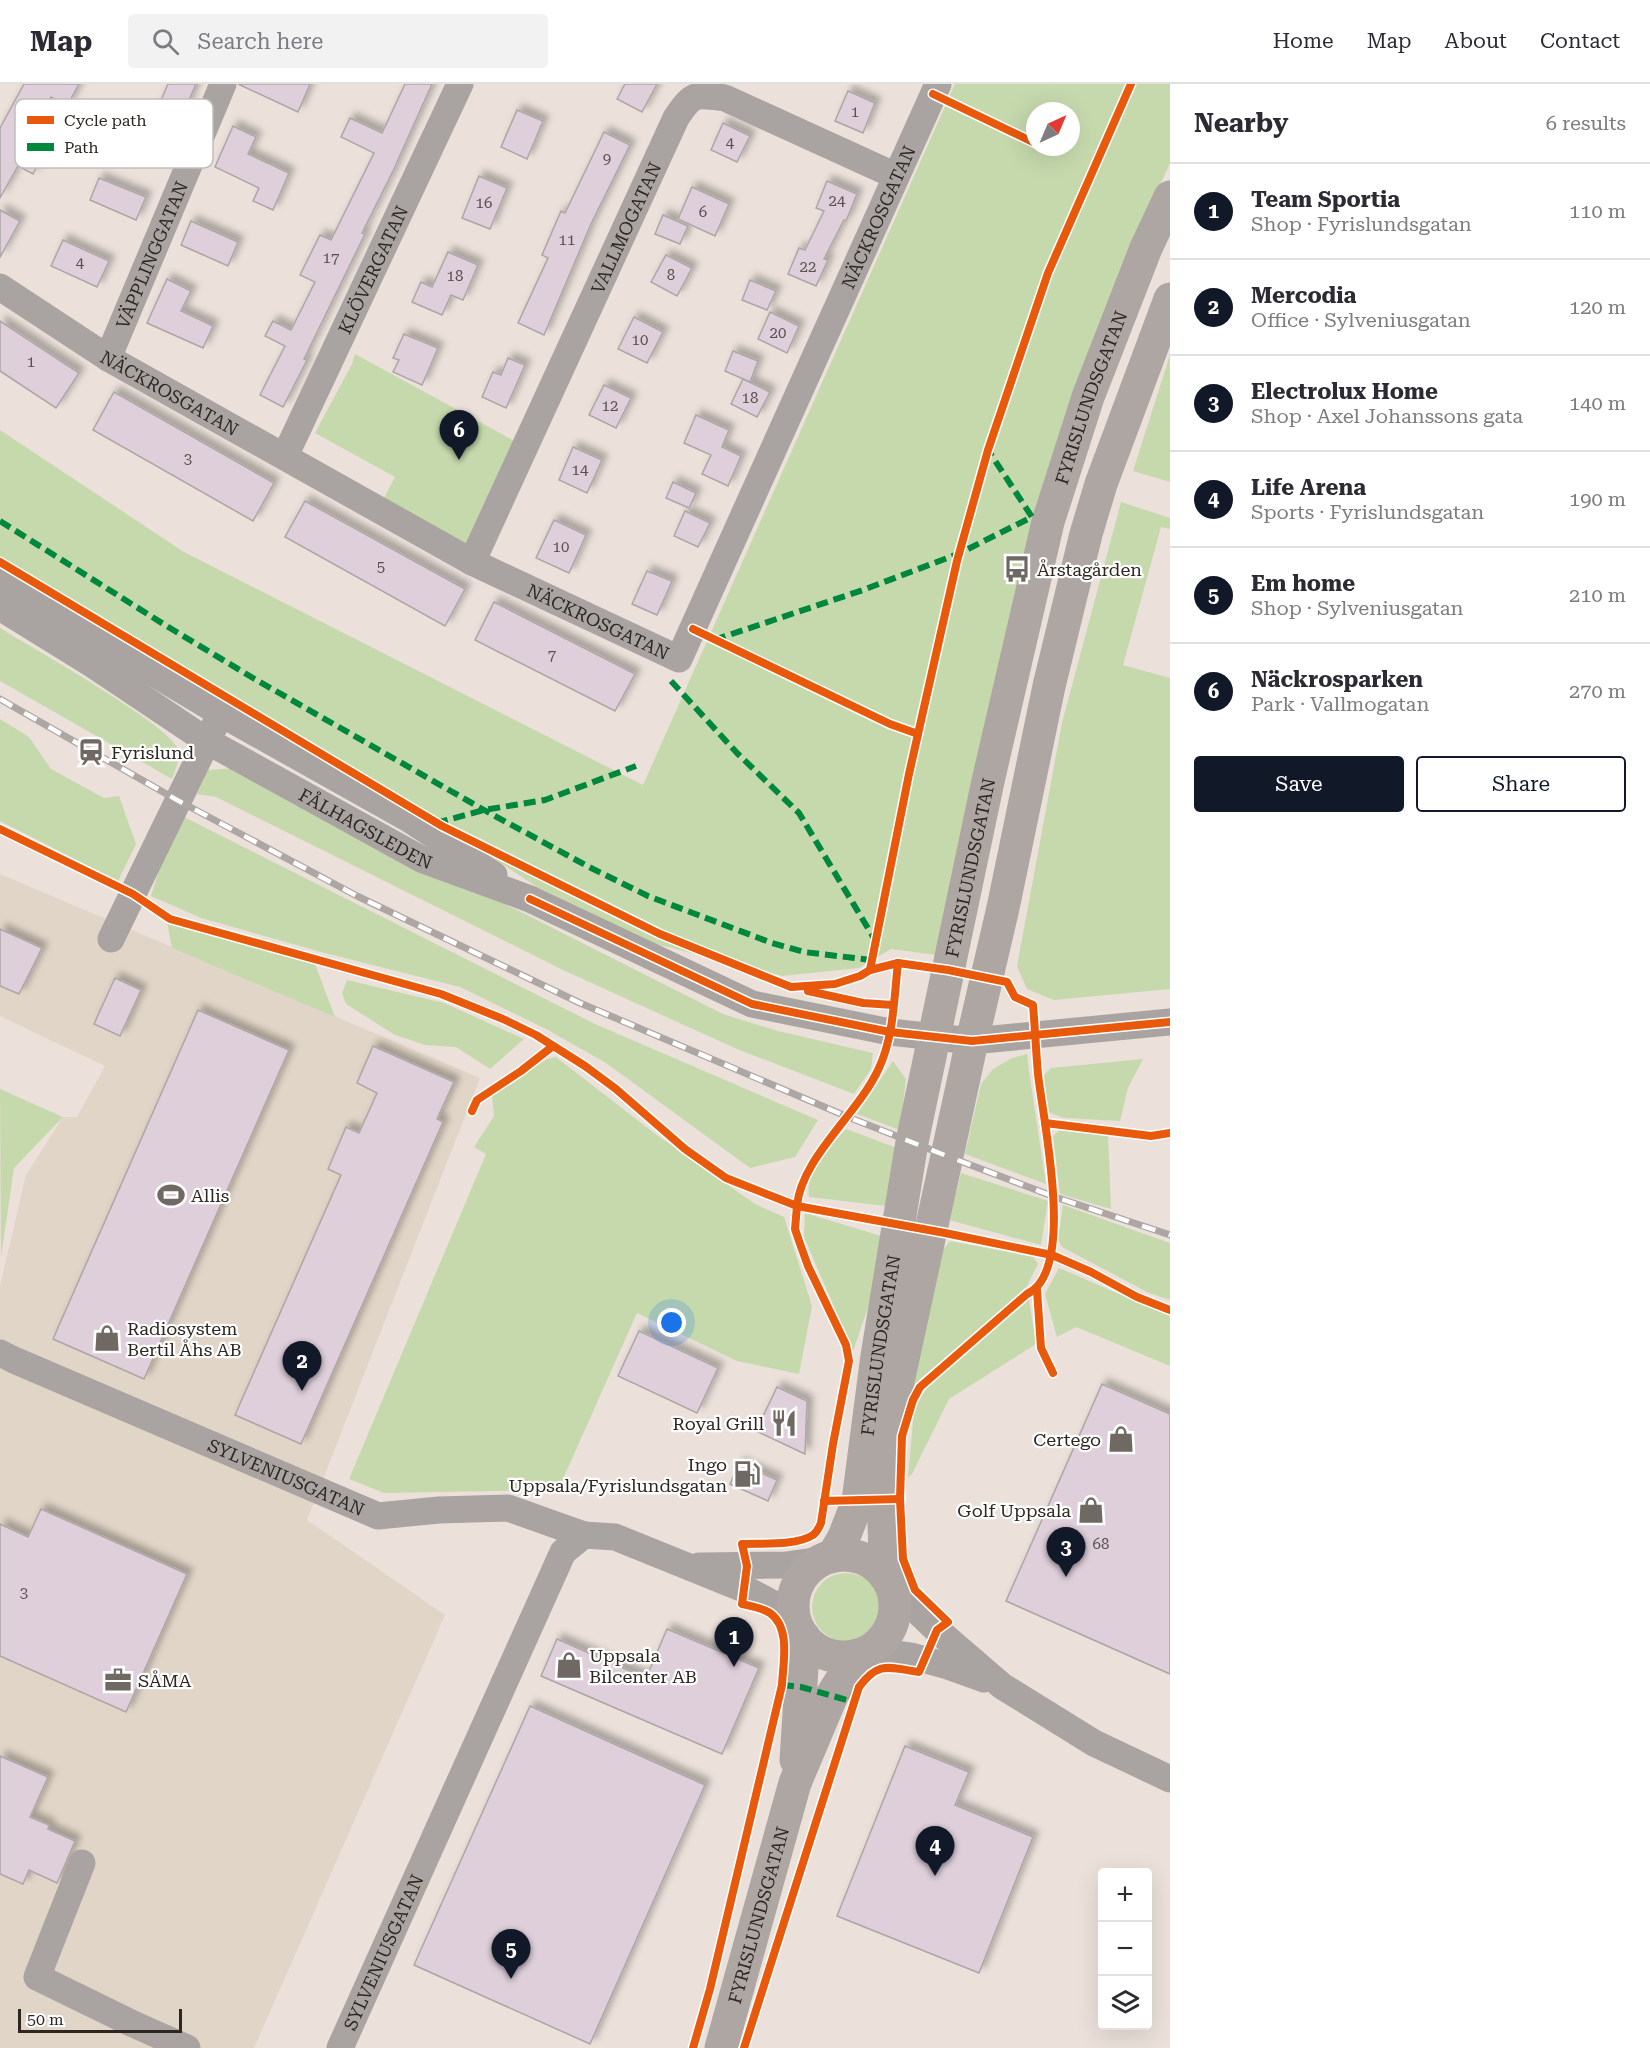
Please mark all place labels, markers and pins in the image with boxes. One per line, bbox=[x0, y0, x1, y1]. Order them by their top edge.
pin: 6 bbox=[440, 410, 478, 460]
bus stop icon: Årstagården bbox=[1002, 554, 1032, 584]
place label: Årstagården bbox=[1037, 559, 1142, 580]
station icon: Fyrislund bbox=[76, 737, 106, 767]
place label: Fyrislund bbox=[111, 742, 195, 763]
sports icon: Allis bbox=[156, 1180, 186, 1210]
place label: Allis bbox=[191, 1185, 229, 1206]
place label: Radiosystem Bertil Åhs AB bbox=[127, 1318, 241, 1360]
shop icon: Radiosystem Bertil Åhs AB bbox=[92, 1323, 122, 1353]
pin: 2 bbox=[282, 1342, 322, 1391]
restaurant icon: Royal Grill bbox=[769, 1408, 799, 1438]
place label: Royal Grill bbox=[673, 1413, 764, 1434]
shop icon: Certego bbox=[1106, 1424, 1136, 1454]
place label: Certego bbox=[1033, 1429, 1101, 1450]
place label: Ingo Uppsala/Fyrislundsgatan bbox=[509, 1454, 727, 1496]
fuel station icon: Ingo Uppsala/Fyrislundsgatan bbox=[732, 1459, 762, 1489]
shop icon: Golf Uppsala bbox=[1076, 1495, 1106, 1525]
place label: Golf Uppsala bbox=[957, 1500, 1071, 1521]
pin: 3 bbox=[1046, 1528, 1086, 1577]
pin: 1 bbox=[714, 1618, 754, 1667]
place label: Uppsala Bilcenter AB bbox=[589, 1645, 697, 1687]
shop icon: Uppsala Bilcenter AB bbox=[554, 1650, 584, 1680]
office icon: SÅMA bbox=[103, 1665, 133, 1695]
place label: SÅMA bbox=[138, 1670, 192, 1691]
pin: 4 bbox=[916, 1826, 954, 1876]
pin: 5 bbox=[492, 1930, 530, 1979]

